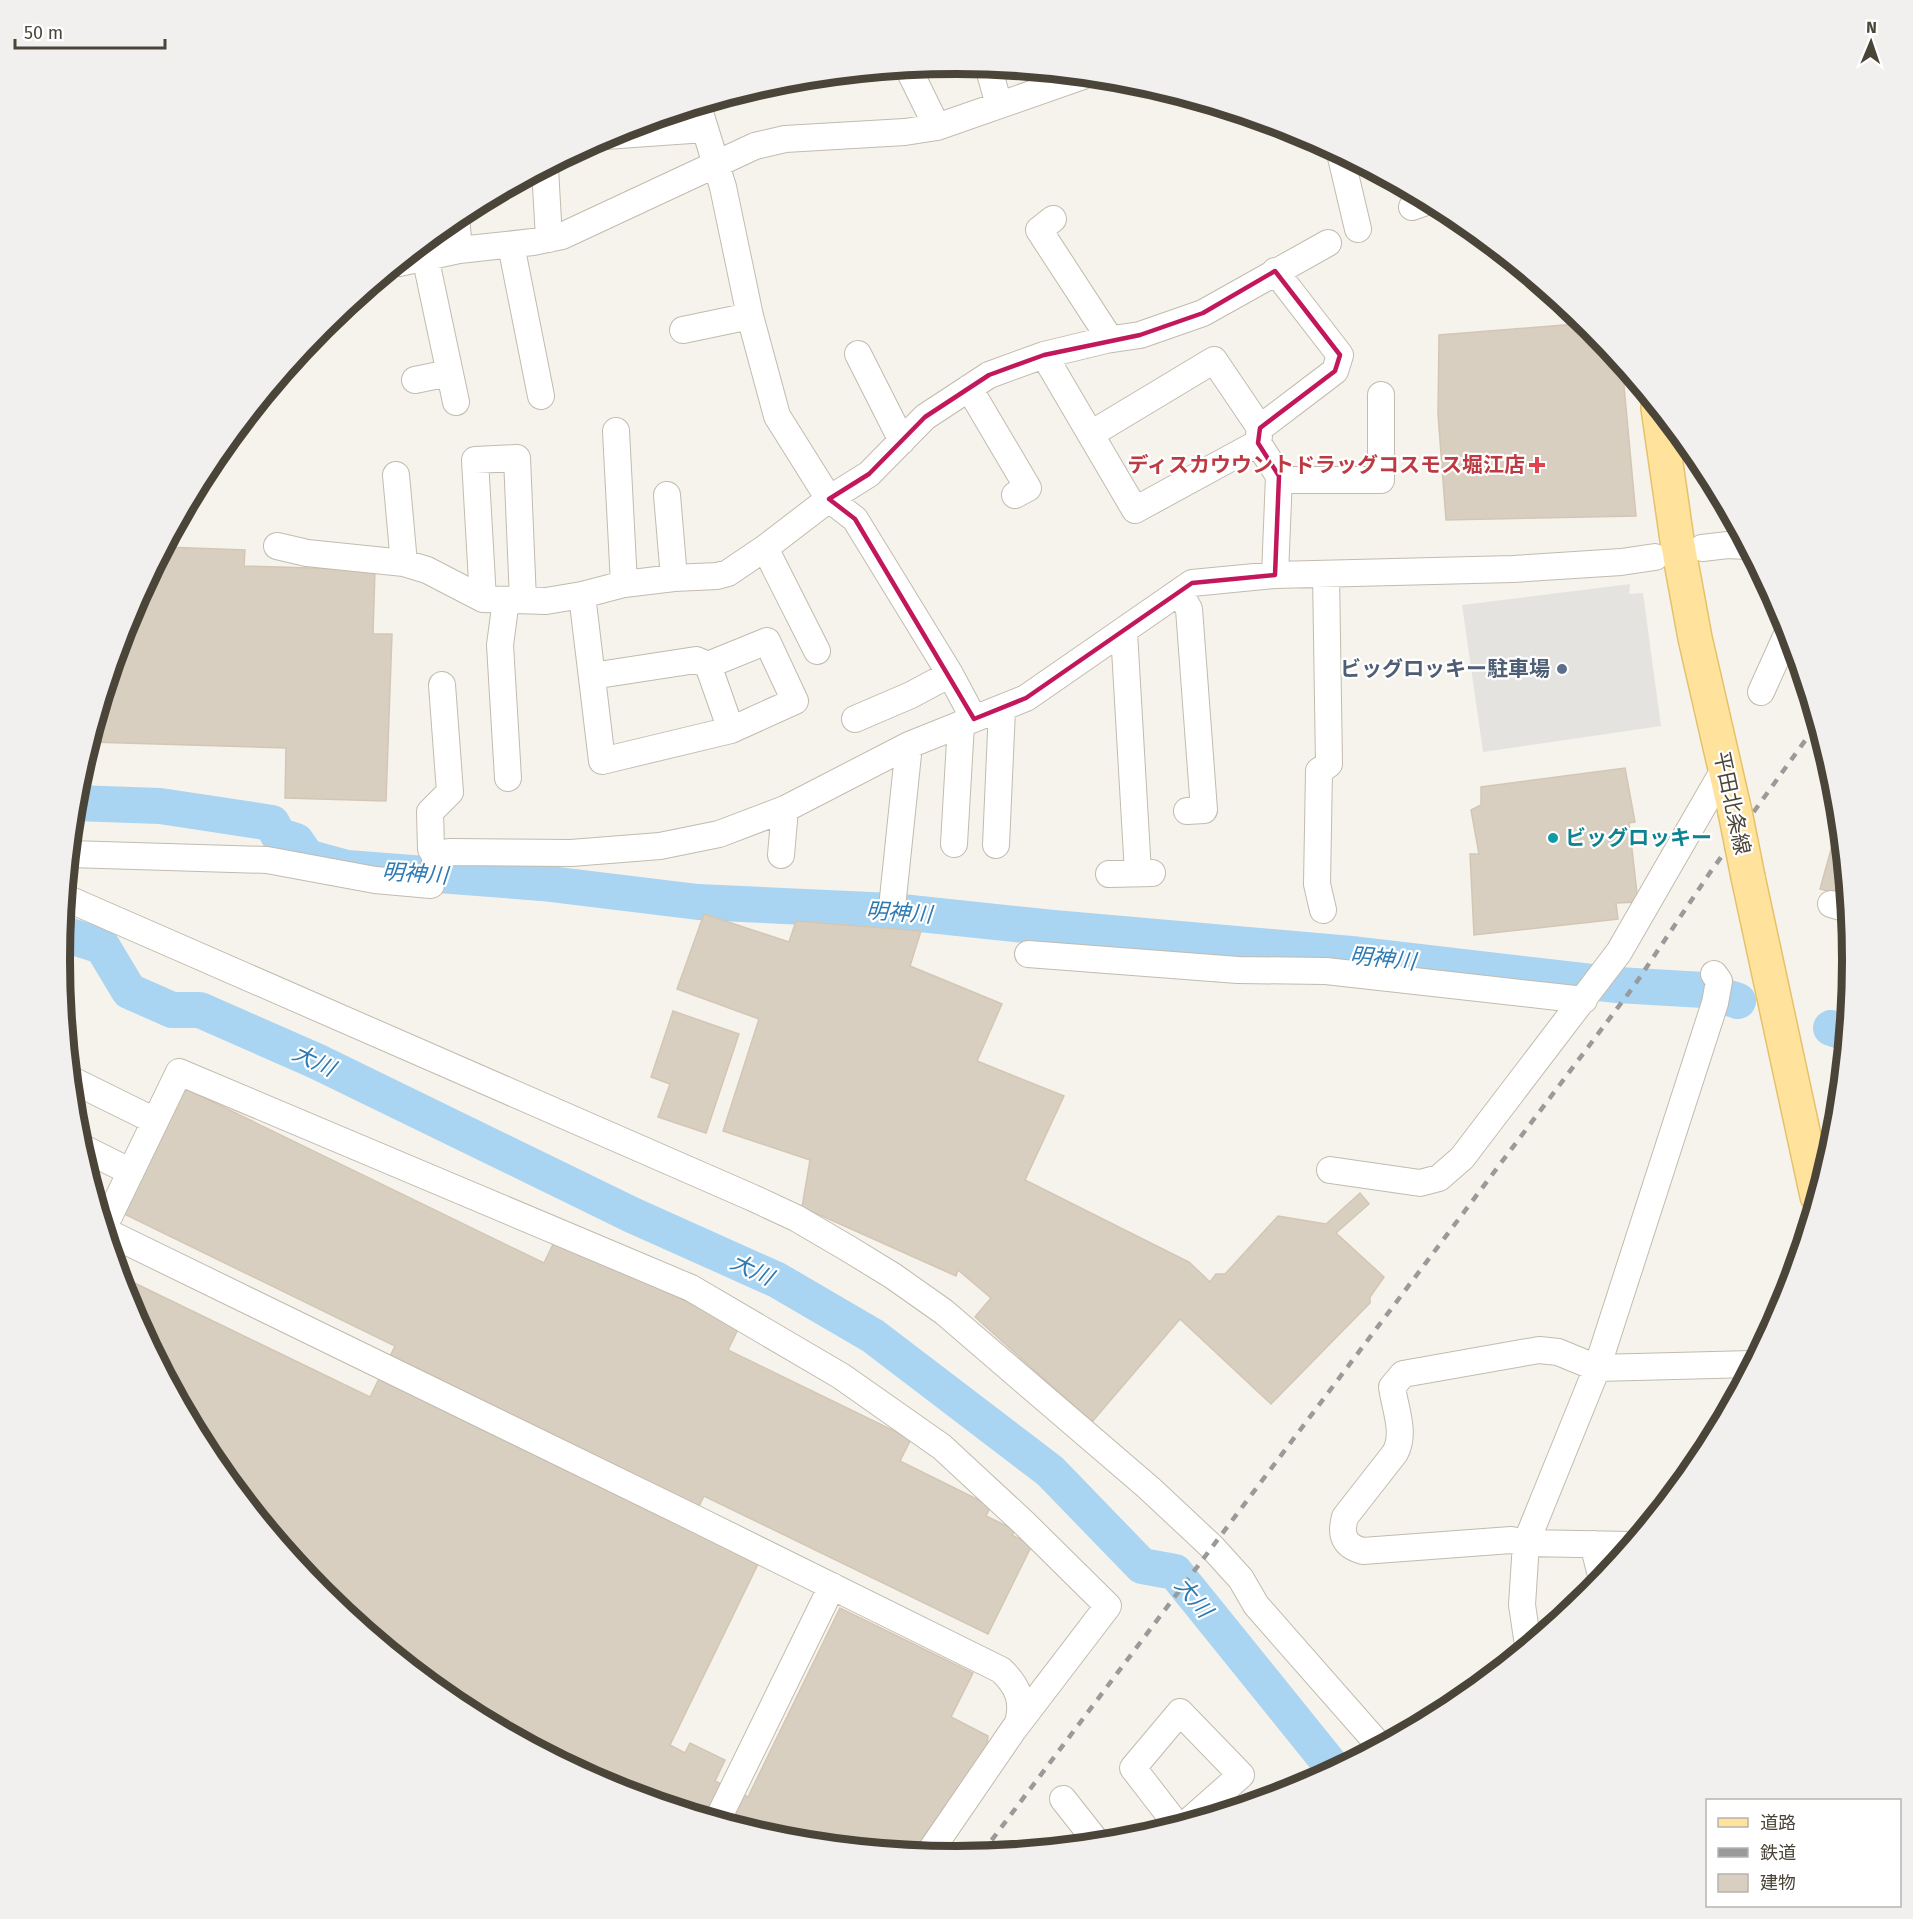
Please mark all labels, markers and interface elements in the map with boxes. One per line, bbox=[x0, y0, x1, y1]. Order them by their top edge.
scale bar bbox=[15, 12, 165, 50]
north arrow bbox=[1841, 12, 1901, 72]
text: N bbox=[1866, 18, 1877, 37]
text: 50 m bbox=[24, 22, 63, 44]
place label: ディスカウウントドラッグコスモス堀江店 bbox=[1127, 452, 1525, 478]
marker: ディスカウウントドラッグコスモス堀江店 bbox=[1530, 458, 1544, 472]
place label: ビッグロッキー駐車場 bbox=[1340, 656, 1550, 682]
marker: ビッグロッキー駐車場 bbox=[1555, 662, 1569, 676]
street label: 平田北条線 bbox=[1708, 749, 1756, 857]
place label: ビッグロッキー bbox=[1565, 825, 1712, 851]
marker: ビッグロッキー bbox=[1546, 831, 1560, 845]
water label: 明神川 bbox=[381, 858, 451, 889]
water label: 明神川 bbox=[865, 897, 935, 928]
water label: 明神川 bbox=[1349, 942, 1419, 976]
water label: 大川 bbox=[288, 1039, 341, 1083]
water label: 大川 bbox=[726, 1248, 779, 1292]
water label: 大川 bbox=[1169, 1572, 1219, 1624]
legend bbox=[1706, 1799, 1901, 1907]
text: 道路 bbox=[1760, 1812, 1796, 1834]
text: 鉄道 bbox=[1760, 1842, 1796, 1864]
text: 建物 bbox=[1760, 1872, 1796, 1894]

